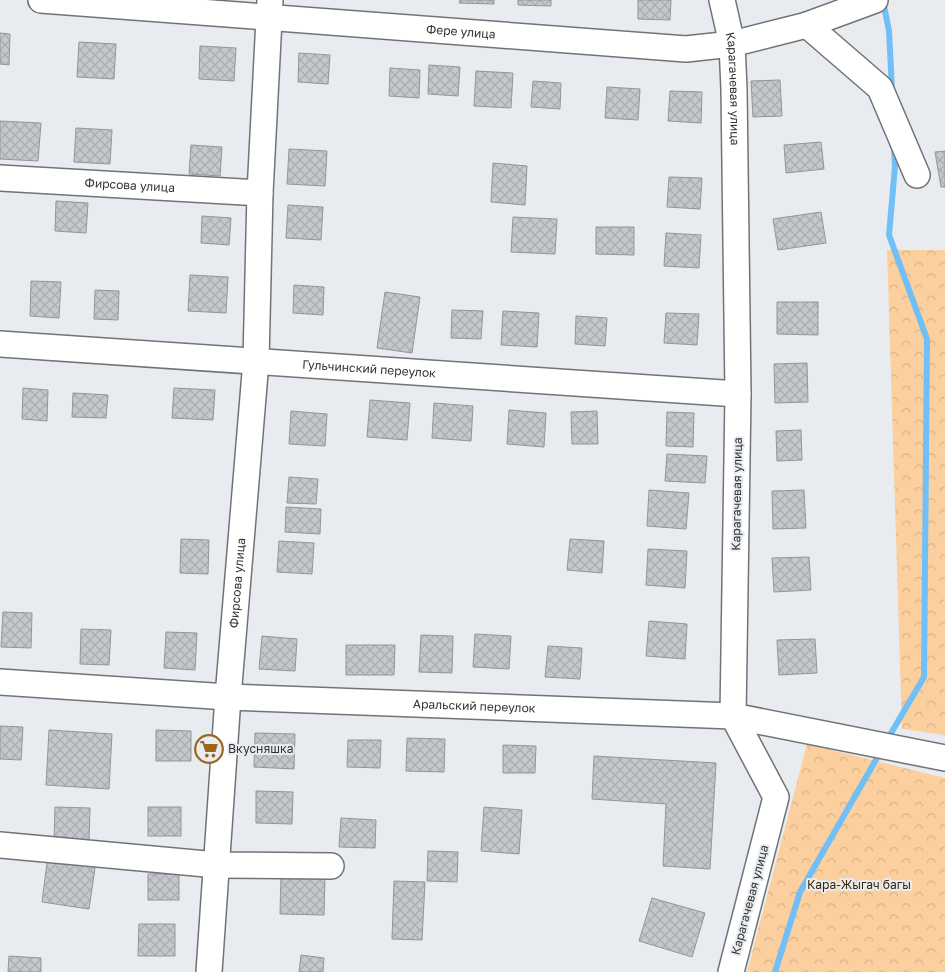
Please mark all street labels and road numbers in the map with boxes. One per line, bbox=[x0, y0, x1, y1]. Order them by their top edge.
street label: Фере улица bbox=[425, 21, 496, 42]
street label: Карагачевая улица bbox=[723, 31, 743, 146]
street label: Фирсова улица bbox=[84, 175, 175, 195]
street label: Гульчинский переулок bbox=[302, 357, 437, 381]
street label: Карагачевая улица bbox=[728, 437, 745, 551]
street label: Фирсова улица bbox=[226, 537, 248, 629]
street label: Аральский переулок bbox=[413, 696, 536, 716]
street label: Карагачевая улица bbox=[728, 843, 771, 957]

